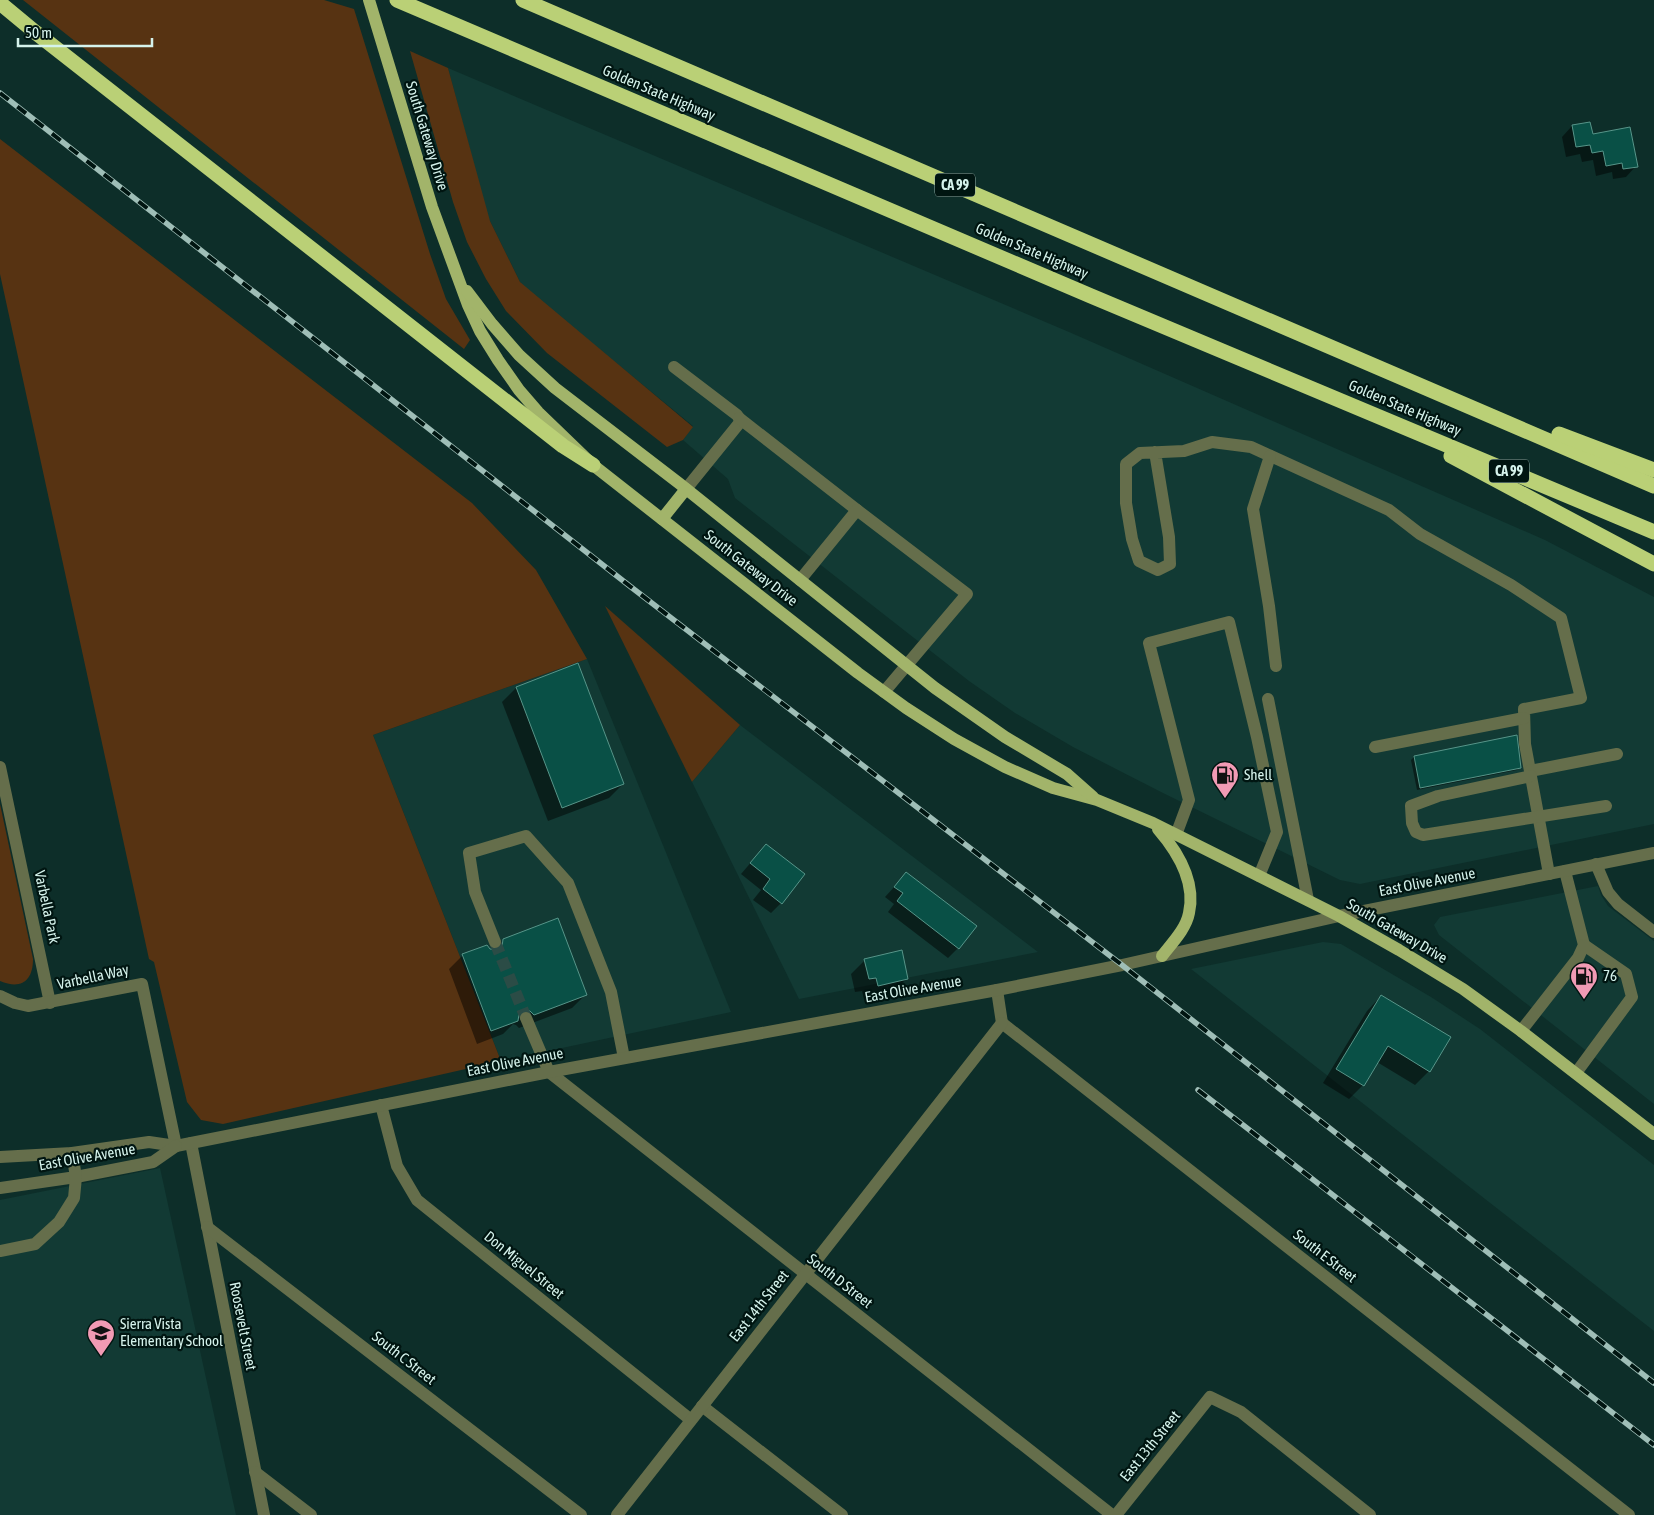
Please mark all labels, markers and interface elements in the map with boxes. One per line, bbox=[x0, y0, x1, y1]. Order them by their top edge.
scale bar bbox=[18, 15, 151, 47]
text: 50 m bbox=[25, 24, 52, 41]
street label: Golden State Highway bbox=[600, 61, 718, 124]
street label: South Gateway Drive bbox=[403, 79, 452, 193]
road number: CA 99 bbox=[935, 174, 975, 196]
street label: Golden State Highway bbox=[973, 219, 1091, 282]
street label: Golden State Highway bbox=[1346, 376, 1464, 439]
road number: CA 99 bbox=[1489, 460, 1529, 482]
street label: South Gateway Drive bbox=[701, 526, 801, 609]
fuel station icon: Shell bbox=[1210, 760, 1240, 799]
place label: Shell bbox=[1244, 766, 1272, 783]
street label: East Olive Avenue bbox=[1377, 864, 1477, 899]
street label: Varbella Park bbox=[31, 869, 64, 945]
street label: South Gateway Drive bbox=[1344, 895, 1451, 966]
street label: Varbella Way bbox=[56, 961, 130, 992]
fuel station icon: 76 bbox=[1569, 961, 1599, 1000]
place label: 76 bbox=[1603, 967, 1617, 984]
street label: East Olive Avenue bbox=[863, 972, 963, 1005]
street label: East Olive Avenue bbox=[465, 1044, 565, 1079]
street label: East Olive Avenue bbox=[37, 1140, 137, 1173]
street label: South E Street bbox=[1290, 1226, 1360, 1286]
street label: Don Miguel Street bbox=[481, 1227, 568, 1302]
street label: South D Street bbox=[804, 1250, 876, 1311]
street label: East 14th Street bbox=[726, 1267, 792, 1345]
street label: Roosevelt Street bbox=[227, 1280, 260, 1372]
place label: Sierra Vista Elementary School bbox=[120, 1315, 223, 1349]
school or university icon: Sierra Vista Elementary School bbox=[86, 1318, 116, 1357]
street label: South C Street bbox=[369, 1328, 439, 1388]
street label: East 13th Street bbox=[1116, 1407, 1183, 1484]

